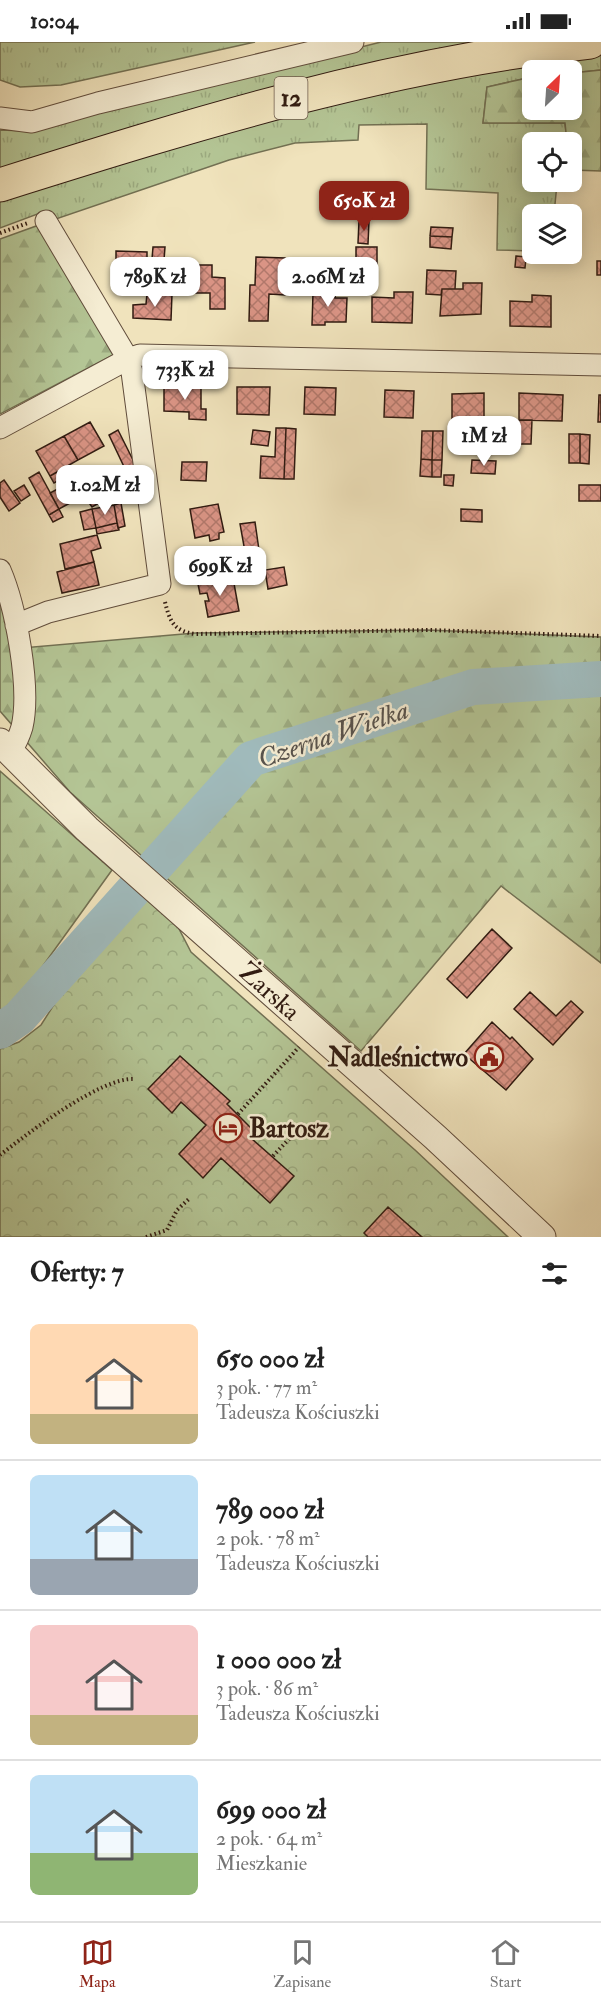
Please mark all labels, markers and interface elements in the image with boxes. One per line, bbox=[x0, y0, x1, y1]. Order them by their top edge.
text: 10:04 bbox=[30, 7, 78, 35]
north arrow bbox=[522, 60, 582, 120]
map controls bbox=[522, 60, 582, 264]
road number: 12 bbox=[274, 77, 308, 119]
button: locate bbox=[522, 132, 582, 192]
pin: 650K zł bbox=[309, 181, 419, 232]
text: 650K zł bbox=[333, 188, 395, 213]
button: layers bbox=[522, 204, 582, 264]
pin: 789K zł bbox=[100, 257, 210, 308]
pin: 2.06M zł bbox=[266, 257, 390, 308]
text: 789K zł bbox=[124, 264, 186, 289]
text: 2.06M zł bbox=[292, 264, 364, 289]
pin: 733K zł bbox=[130, 350, 240, 401]
text: 733K zł bbox=[156, 357, 214, 382]
pin: 1M zł bbox=[442, 416, 526, 467]
text: 1M zł bbox=[461, 423, 507, 448]
pin: 1.02M zł bbox=[43, 465, 167, 516]
text: 1.02M zł bbox=[70, 472, 140, 497]
pin: 699K zł bbox=[165, 546, 275, 597]
text: 699K zł bbox=[188, 553, 252, 578]
water label: Czerna Wielka bbox=[253, 693, 413, 776]
street label: Żarska bbox=[232, 954, 308, 1028]
public building icon: Nadleśnictwo bbox=[473, 1041, 505, 1073]
place label: Nadleśnictwo bbox=[327, 1042, 468, 1074]
hotel icon: Bartosz bbox=[212, 1112, 244, 1144]
place label: Bartosz bbox=[249, 1113, 329, 1145]
text: Oferty: 7 bbox=[30, 1257, 124, 1289]
icon: filters bbox=[538, 1257, 571, 1290]
text: 650 000 zł bbox=[216, 1343, 324, 1375]
icon: home bbox=[78, 1348, 150, 1420]
text: 3 pok. · 77 m² bbox=[216, 1375, 317, 1400]
text: Tadeusza Kościuszki bbox=[216, 1400, 380, 1425]
text: 789 000 zł bbox=[216, 1494, 324, 1526]
icon: home bbox=[78, 1499, 150, 1571]
text: 2 pok. · 78 m² bbox=[216, 1526, 320, 1551]
text: Tadeusza Kościuszki bbox=[216, 1551, 380, 1576]
text: 1 000 000 zł bbox=[216, 1644, 341, 1676]
icon: home bbox=[78, 1649, 150, 1721]
text: 3 pok. · 86 m² bbox=[216, 1676, 318, 1701]
text: Tadeusza Kościuszki bbox=[216, 1701, 380, 1726]
text: 699 000 zł bbox=[216, 1794, 326, 1826]
icon: home bbox=[78, 1799, 150, 1871]
text: 2 pok. · 64 m² bbox=[216, 1826, 322, 1851]
text: Mieszkanie bbox=[216, 1851, 307, 1876]
tab: Mapa bbox=[79, 1936, 116, 1992]
tab: Zapisane bbox=[273, 1936, 331, 1992]
tab: Start bbox=[489, 1936, 522, 1992]

